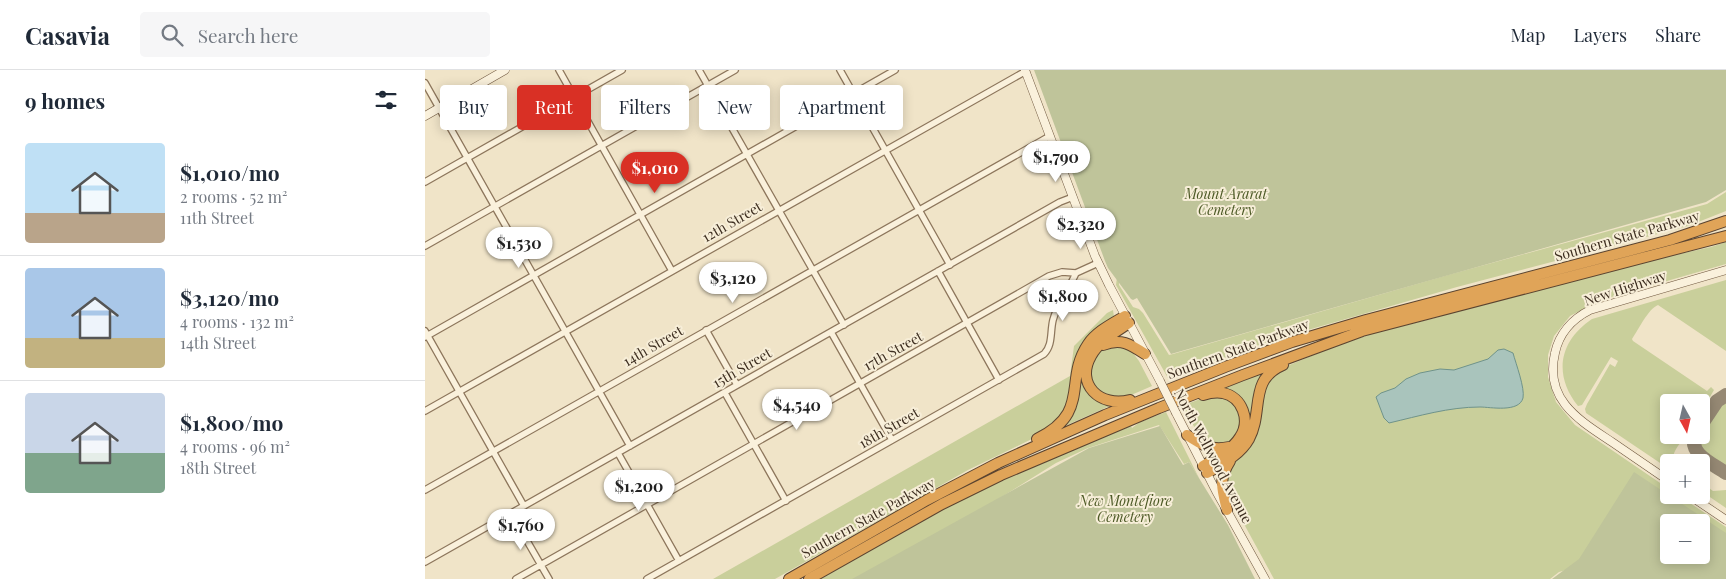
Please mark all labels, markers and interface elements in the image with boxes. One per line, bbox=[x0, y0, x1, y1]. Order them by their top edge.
search box bbox=[140, 12, 490, 57]
text: Casavia bbox=[25, 19, 110, 51]
icon: search bbox=[158, 21, 186, 49]
text: Search here bbox=[198, 22, 298, 48]
text: Map bbox=[1510, 23, 1545, 47]
text: Layers bbox=[1573, 23, 1627, 47]
text: Share bbox=[1655, 23, 1701, 47]
chip: Buy bbox=[440, 85, 507, 130]
chip: Rent bbox=[517, 85, 591, 130]
chip: Filters bbox=[601, 85, 689, 130]
chip: New bbox=[699, 85, 770, 130]
chip: Apartment bbox=[780, 85, 903, 130]
text: 9 homes bbox=[25, 86, 105, 114]
icon: filters bbox=[372, 86, 400, 114]
pin: $1,790 bbox=[1015, 140, 1097, 183]
text: $1,790 bbox=[1033, 146, 1079, 167]
pin: $1,010 bbox=[614, 152, 696, 194]
text: $1,010 bbox=[632, 157, 678, 178]
text: $1,010/mo bbox=[180, 158, 280, 186]
icon: home bbox=[65, 163, 125, 223]
park label: Mount Ararat Cemetery bbox=[1184, 184, 1269, 219]
text: 2 rooms · 52 m² bbox=[180, 186, 287, 207]
street label: 12th Street bbox=[698, 196, 766, 246]
street label: Southern State Parkway bbox=[1552, 206, 1702, 265]
text: 11th Street bbox=[180, 207, 254, 228]
pin: $2,320 bbox=[1040, 208, 1122, 250]
text: $2,320 bbox=[1057, 213, 1105, 234]
pin: $1,530 bbox=[478, 226, 560, 269]
text: $1,530 bbox=[497, 232, 541, 253]
pin: $3,120 bbox=[692, 262, 774, 304]
street label: New Highway bbox=[1581, 265, 1668, 310]
text: $3,120 bbox=[710, 267, 756, 288]
pin: $1,800 bbox=[1022, 280, 1104, 322]
text: $3,120/mo bbox=[180, 283, 279, 311]
text: $1,800 bbox=[1038, 285, 1088, 306]
icon: home bbox=[65, 288, 125, 348]
text: 4 rooms · 132 m² bbox=[180, 311, 294, 332]
street label: Southern State Parkway bbox=[1164, 314, 1312, 383]
street label: 14th Street bbox=[619, 320, 687, 370]
street label: 17th Street bbox=[860, 326, 927, 375]
text: 14th Street bbox=[180, 332, 256, 353]
street label: 15th Street bbox=[709, 343, 776, 392]
street label: North Wellwood Avenue bbox=[1170, 385, 1257, 526]
pin: $4,540 bbox=[756, 388, 838, 431]
text: $4,540 bbox=[773, 394, 821, 415]
north arrow bbox=[1660, 394, 1710, 444]
map controls bbox=[1660, 394, 1710, 564]
street label: 18th Street bbox=[855, 402, 923, 452]
text: $1,800/mo bbox=[180, 408, 283, 436]
icon: home bbox=[65, 413, 125, 473]
text: 4 rooms · 96 m² bbox=[180, 436, 290, 457]
button: + bbox=[1660, 454, 1710, 504]
text: 18th Street bbox=[180, 457, 256, 478]
pin: $1,200 bbox=[598, 470, 680, 512]
street label: Southern State Parkway bbox=[798, 473, 938, 562]
text: $1,200 bbox=[615, 475, 663, 496]
park label: New Montefiore Cemetery bbox=[1076, 491, 1172, 526]
pin: $1,760 bbox=[480, 508, 562, 551]
text: $1,760 bbox=[498, 514, 544, 535]
button: − bbox=[1660, 514, 1710, 564]

